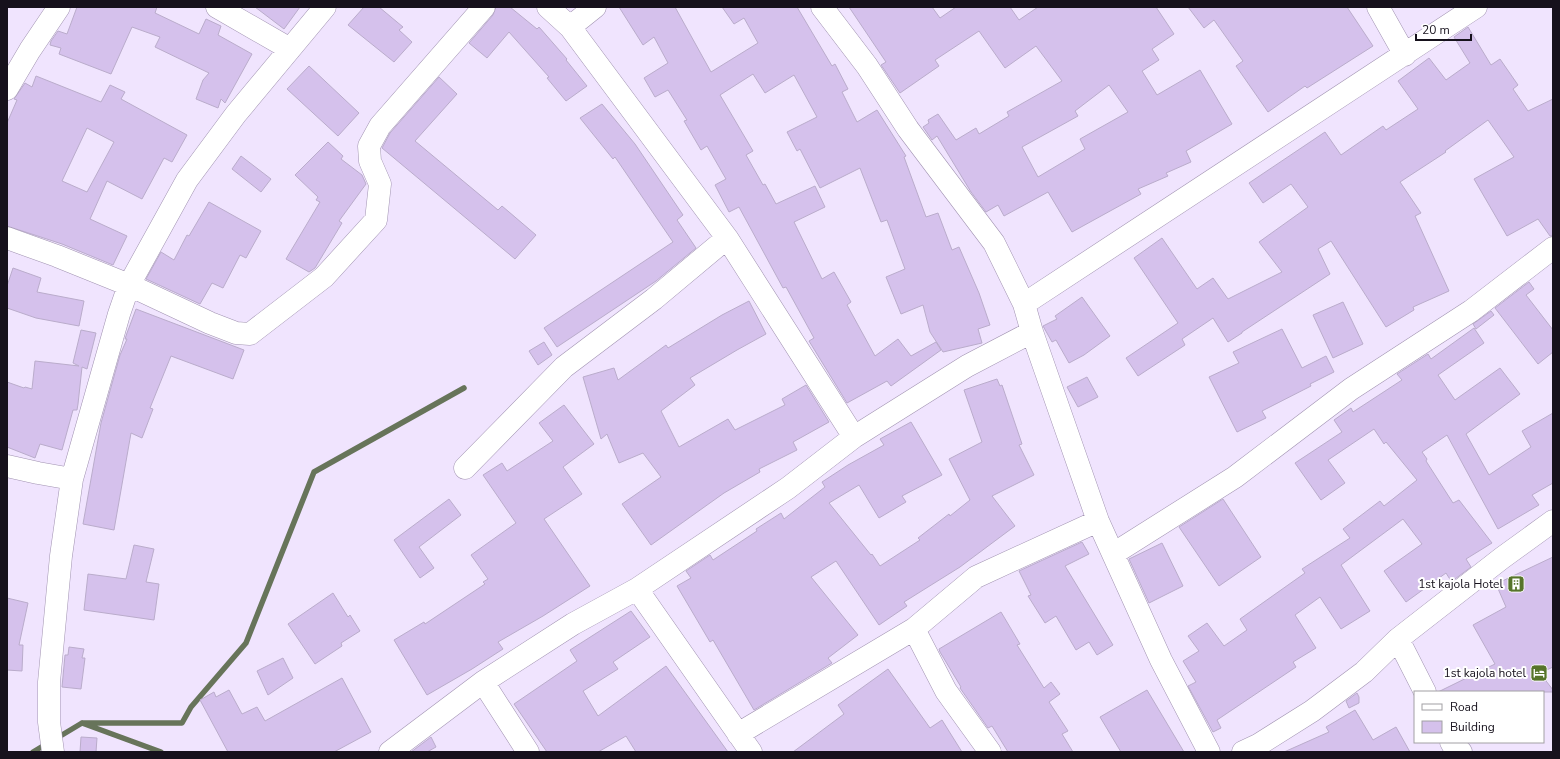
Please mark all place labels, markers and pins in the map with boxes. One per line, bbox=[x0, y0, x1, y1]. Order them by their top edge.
building icon: 1st kajola Hotel bbox=[1506, 574, 1526, 594]
place label: 1st kajola Hotel bbox=[1418, 576, 1503, 592]
hotel icon: 1st kajola hotel bbox=[1529, 663, 1549, 683]
place label: 1st kajola hotel bbox=[1443, 665, 1526, 681]

